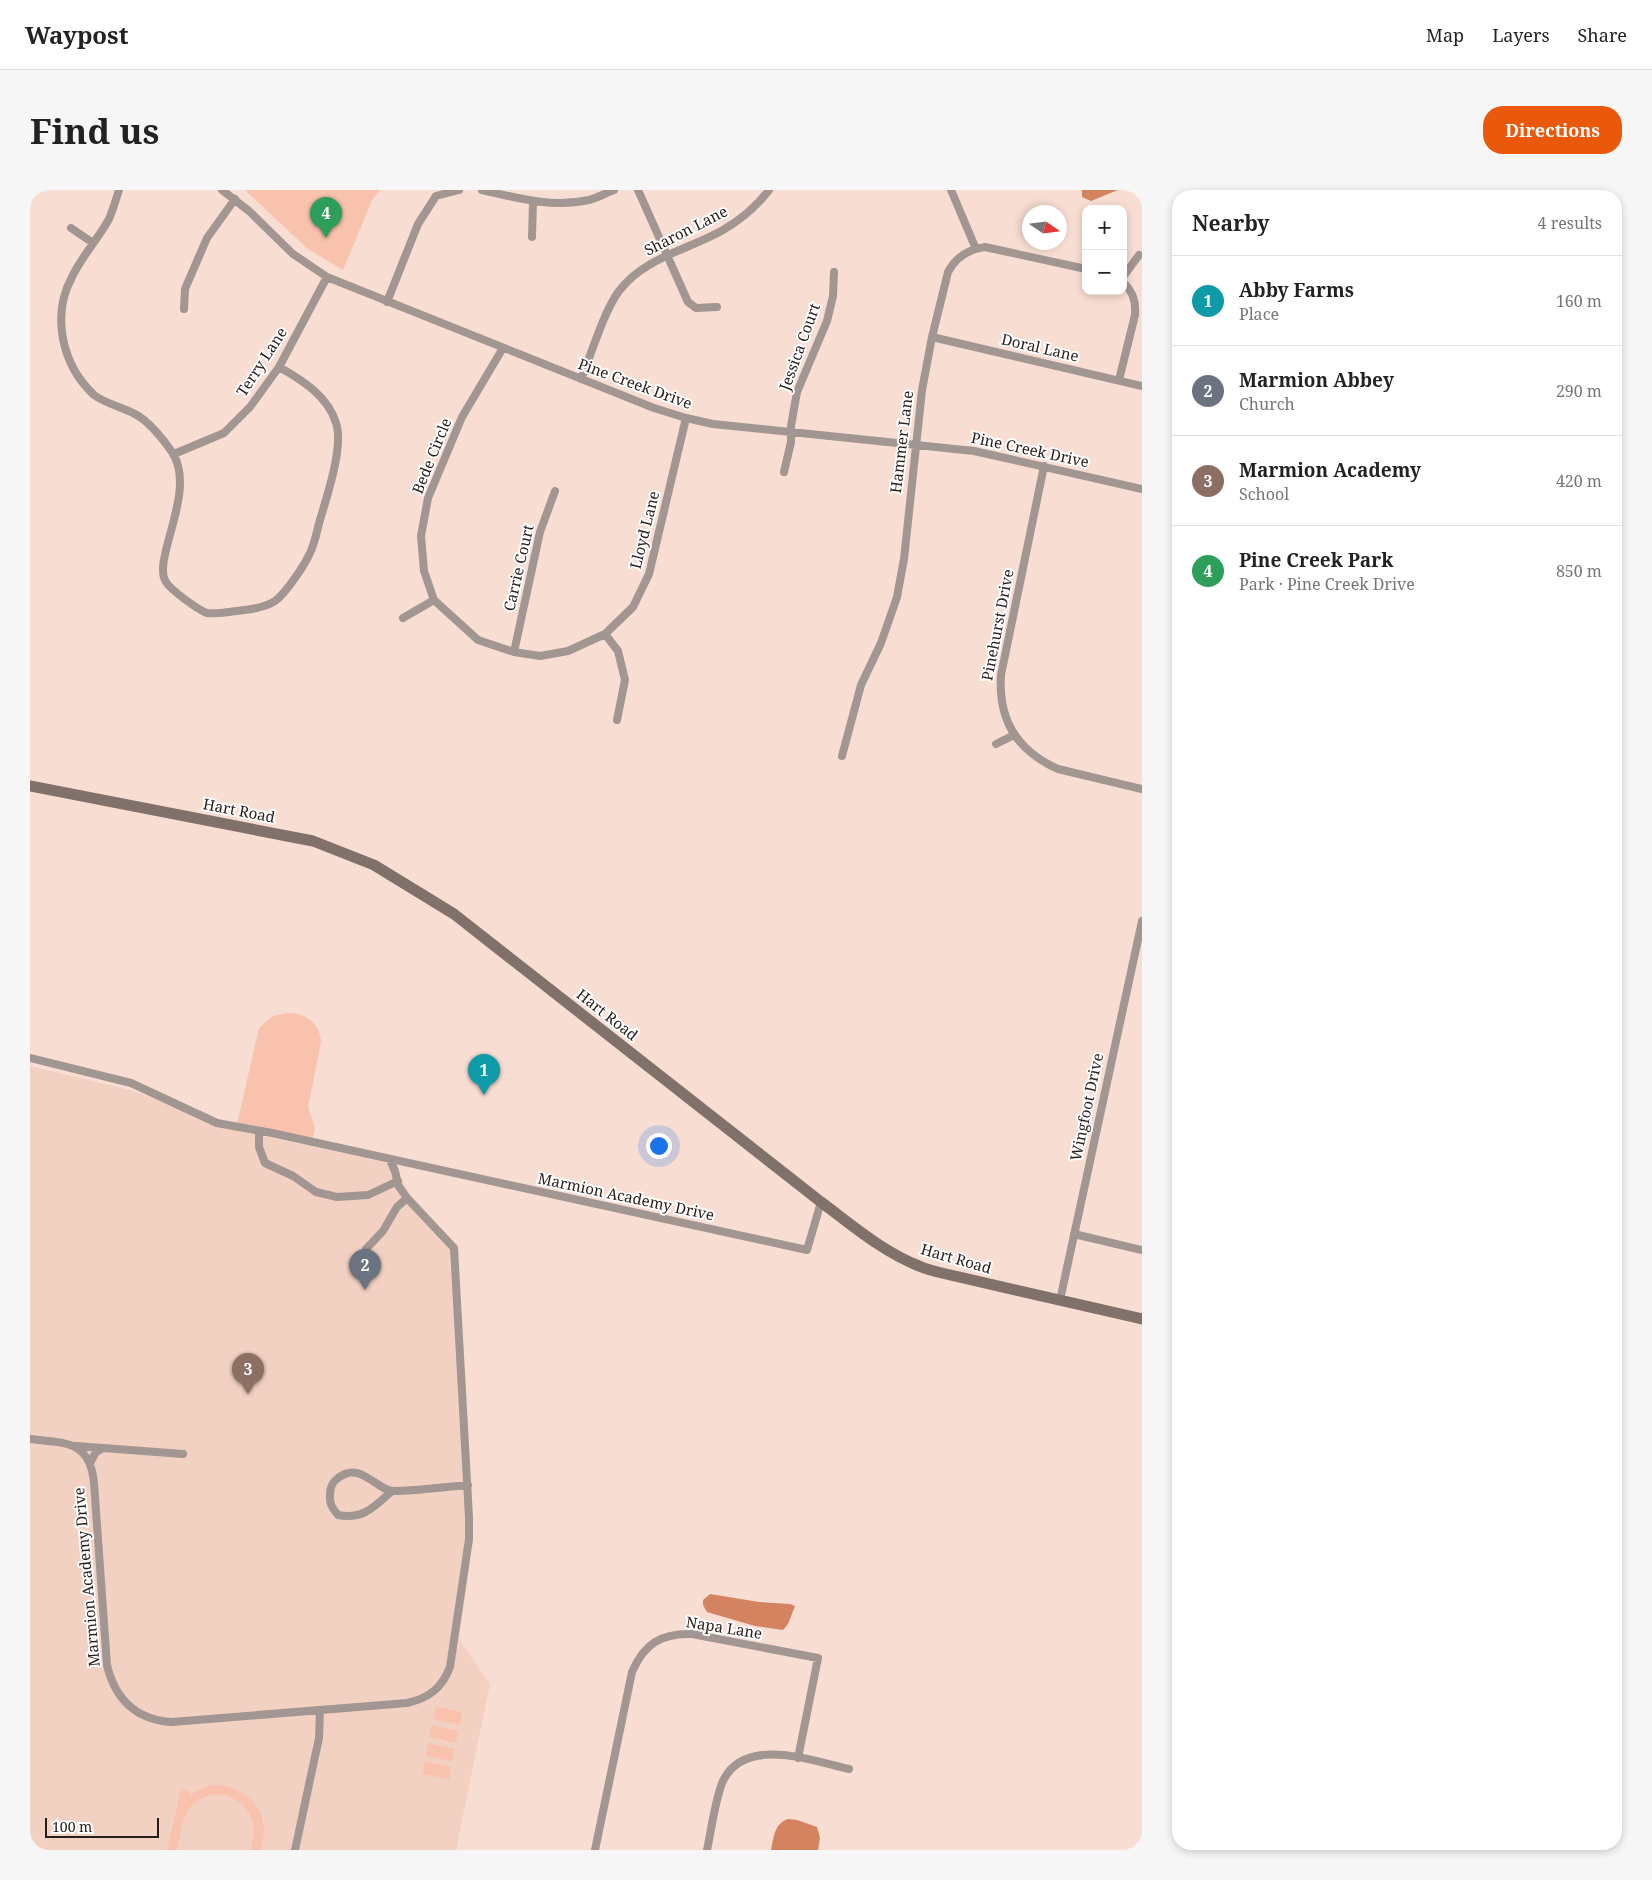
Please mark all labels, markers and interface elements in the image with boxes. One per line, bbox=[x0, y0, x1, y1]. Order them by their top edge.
text: Waypost bbox=[25, 18, 128, 51]
text: Map bbox=[1426, 23, 1464, 47]
text: Layers bbox=[1492, 23, 1550, 47]
text: Share bbox=[1578, 23, 1627, 47]
button: Directions bbox=[1483, 106, 1622, 154]
text: Find us bbox=[30, 107, 159, 154]
pin: 4 bbox=[310, 197, 342, 238]
street label: Sharon Lane bbox=[641, 201, 731, 260]
north arrow bbox=[1022, 205, 1067, 250]
map controls bbox=[1082, 205, 1127, 295]
button: + bbox=[1082, 205, 1127, 250]
text: Nearby bbox=[1192, 209, 1270, 237]
text: 4 results bbox=[1538, 212, 1602, 234]
button: − bbox=[1082, 250, 1127, 295]
text: Abby Farms bbox=[1239, 277, 1354, 303]
text: 1 bbox=[1203, 290, 1213, 312]
text: 160 m bbox=[1556, 290, 1602, 312]
street label: Jessica Court bbox=[774, 300, 824, 394]
text: Place bbox=[1239, 303, 1279, 325]
street label: Terry Lane bbox=[231, 323, 291, 400]
street label: Doral Lane bbox=[1000, 328, 1081, 366]
street label: Pine Creek Drive bbox=[576, 353, 695, 413]
text: Marmion Abbey bbox=[1239, 367, 1394, 393]
text: 2 bbox=[1203, 380, 1213, 402]
text: 290 m bbox=[1556, 380, 1602, 402]
street label: Hammer Lane bbox=[885, 389, 917, 494]
text: Church bbox=[1239, 393, 1295, 415]
street label: Bede Circle bbox=[407, 415, 455, 497]
street label: Pine Creek Drive bbox=[969, 427, 1091, 471]
text: Marmion Academy bbox=[1239, 457, 1421, 483]
text: 3 bbox=[1203, 470, 1213, 492]
text: 420 m bbox=[1556, 470, 1602, 492]
text: School bbox=[1239, 483, 1289, 505]
street label: Lloyd Lane bbox=[625, 489, 663, 571]
street label: Carrie Court bbox=[498, 523, 538, 613]
text: Pine Creek Park bbox=[1239, 547, 1393, 573]
text: 4 bbox=[1203, 560, 1213, 582]
text: 850 m bbox=[1556, 560, 1602, 582]
street label: Pinehurst Drive bbox=[976, 567, 1018, 682]
text: Park · Pine Creek Drive bbox=[1239, 573, 1415, 595]
street label: Hart Road bbox=[202, 793, 277, 827]
street label: Hart Road bbox=[573, 984, 642, 1044]
street label: Wingfoot Drive bbox=[1065, 1051, 1107, 1163]
pin: 1 bbox=[468, 1054, 500, 1095]
your location bbox=[646, 1133, 672, 1159]
street label: Marmion Academy Drive bbox=[536, 1168, 716, 1225]
street label: Hart Road bbox=[919, 1238, 994, 1278]
pin: 2 bbox=[349, 1249, 381, 1290]
pin: 3 bbox=[232, 1353, 264, 1394]
street label: Marmion Academy Drive bbox=[68, 1487, 104, 1668]
street label: Napa Lane bbox=[685, 1611, 764, 1643]
scale bar bbox=[45, 1815, 159, 1838]
text: 100 m bbox=[52, 1817, 92, 1836]

